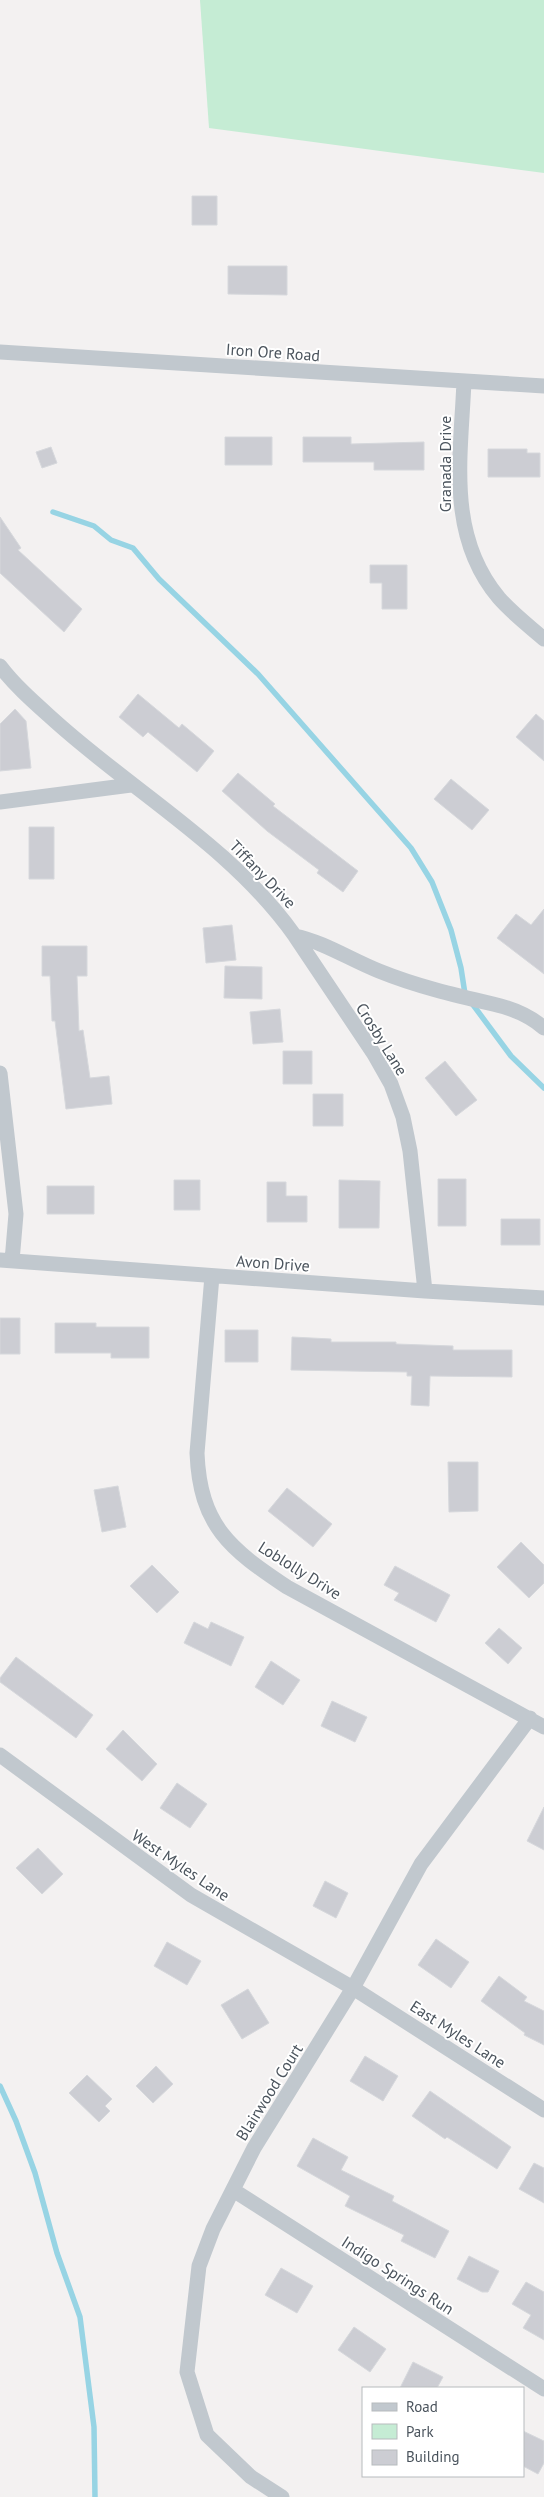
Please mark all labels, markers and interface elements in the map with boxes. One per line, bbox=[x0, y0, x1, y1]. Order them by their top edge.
street label: Iron Ore Road bbox=[225, 339, 321, 365]
street label: Granada Drive bbox=[435, 416, 455, 512]
street label: Tiffany Drive bbox=[226, 836, 300, 912]
street label: Crosby Lane bbox=[352, 999, 412, 1079]
street label: Avon Drive bbox=[235, 1250, 311, 1276]
street label: Loblolly Drive bbox=[255, 1537, 345, 1603]
street label: West Myles Lane bbox=[128, 1825, 234, 1905]
street label: East Myles Lane bbox=[407, 1996, 509, 2072]
street label: Blairwood Court bbox=[231, 2039, 307, 2144]
street label: Indigo Springs Run bbox=[338, 2231, 458, 2319]
legend bbox=[362, 2387, 524, 2477]
text: Road bbox=[406, 2397, 438, 2416]
text: Park bbox=[406, 2422, 434, 2441]
text: Building bbox=[406, 2447, 460, 2466]

